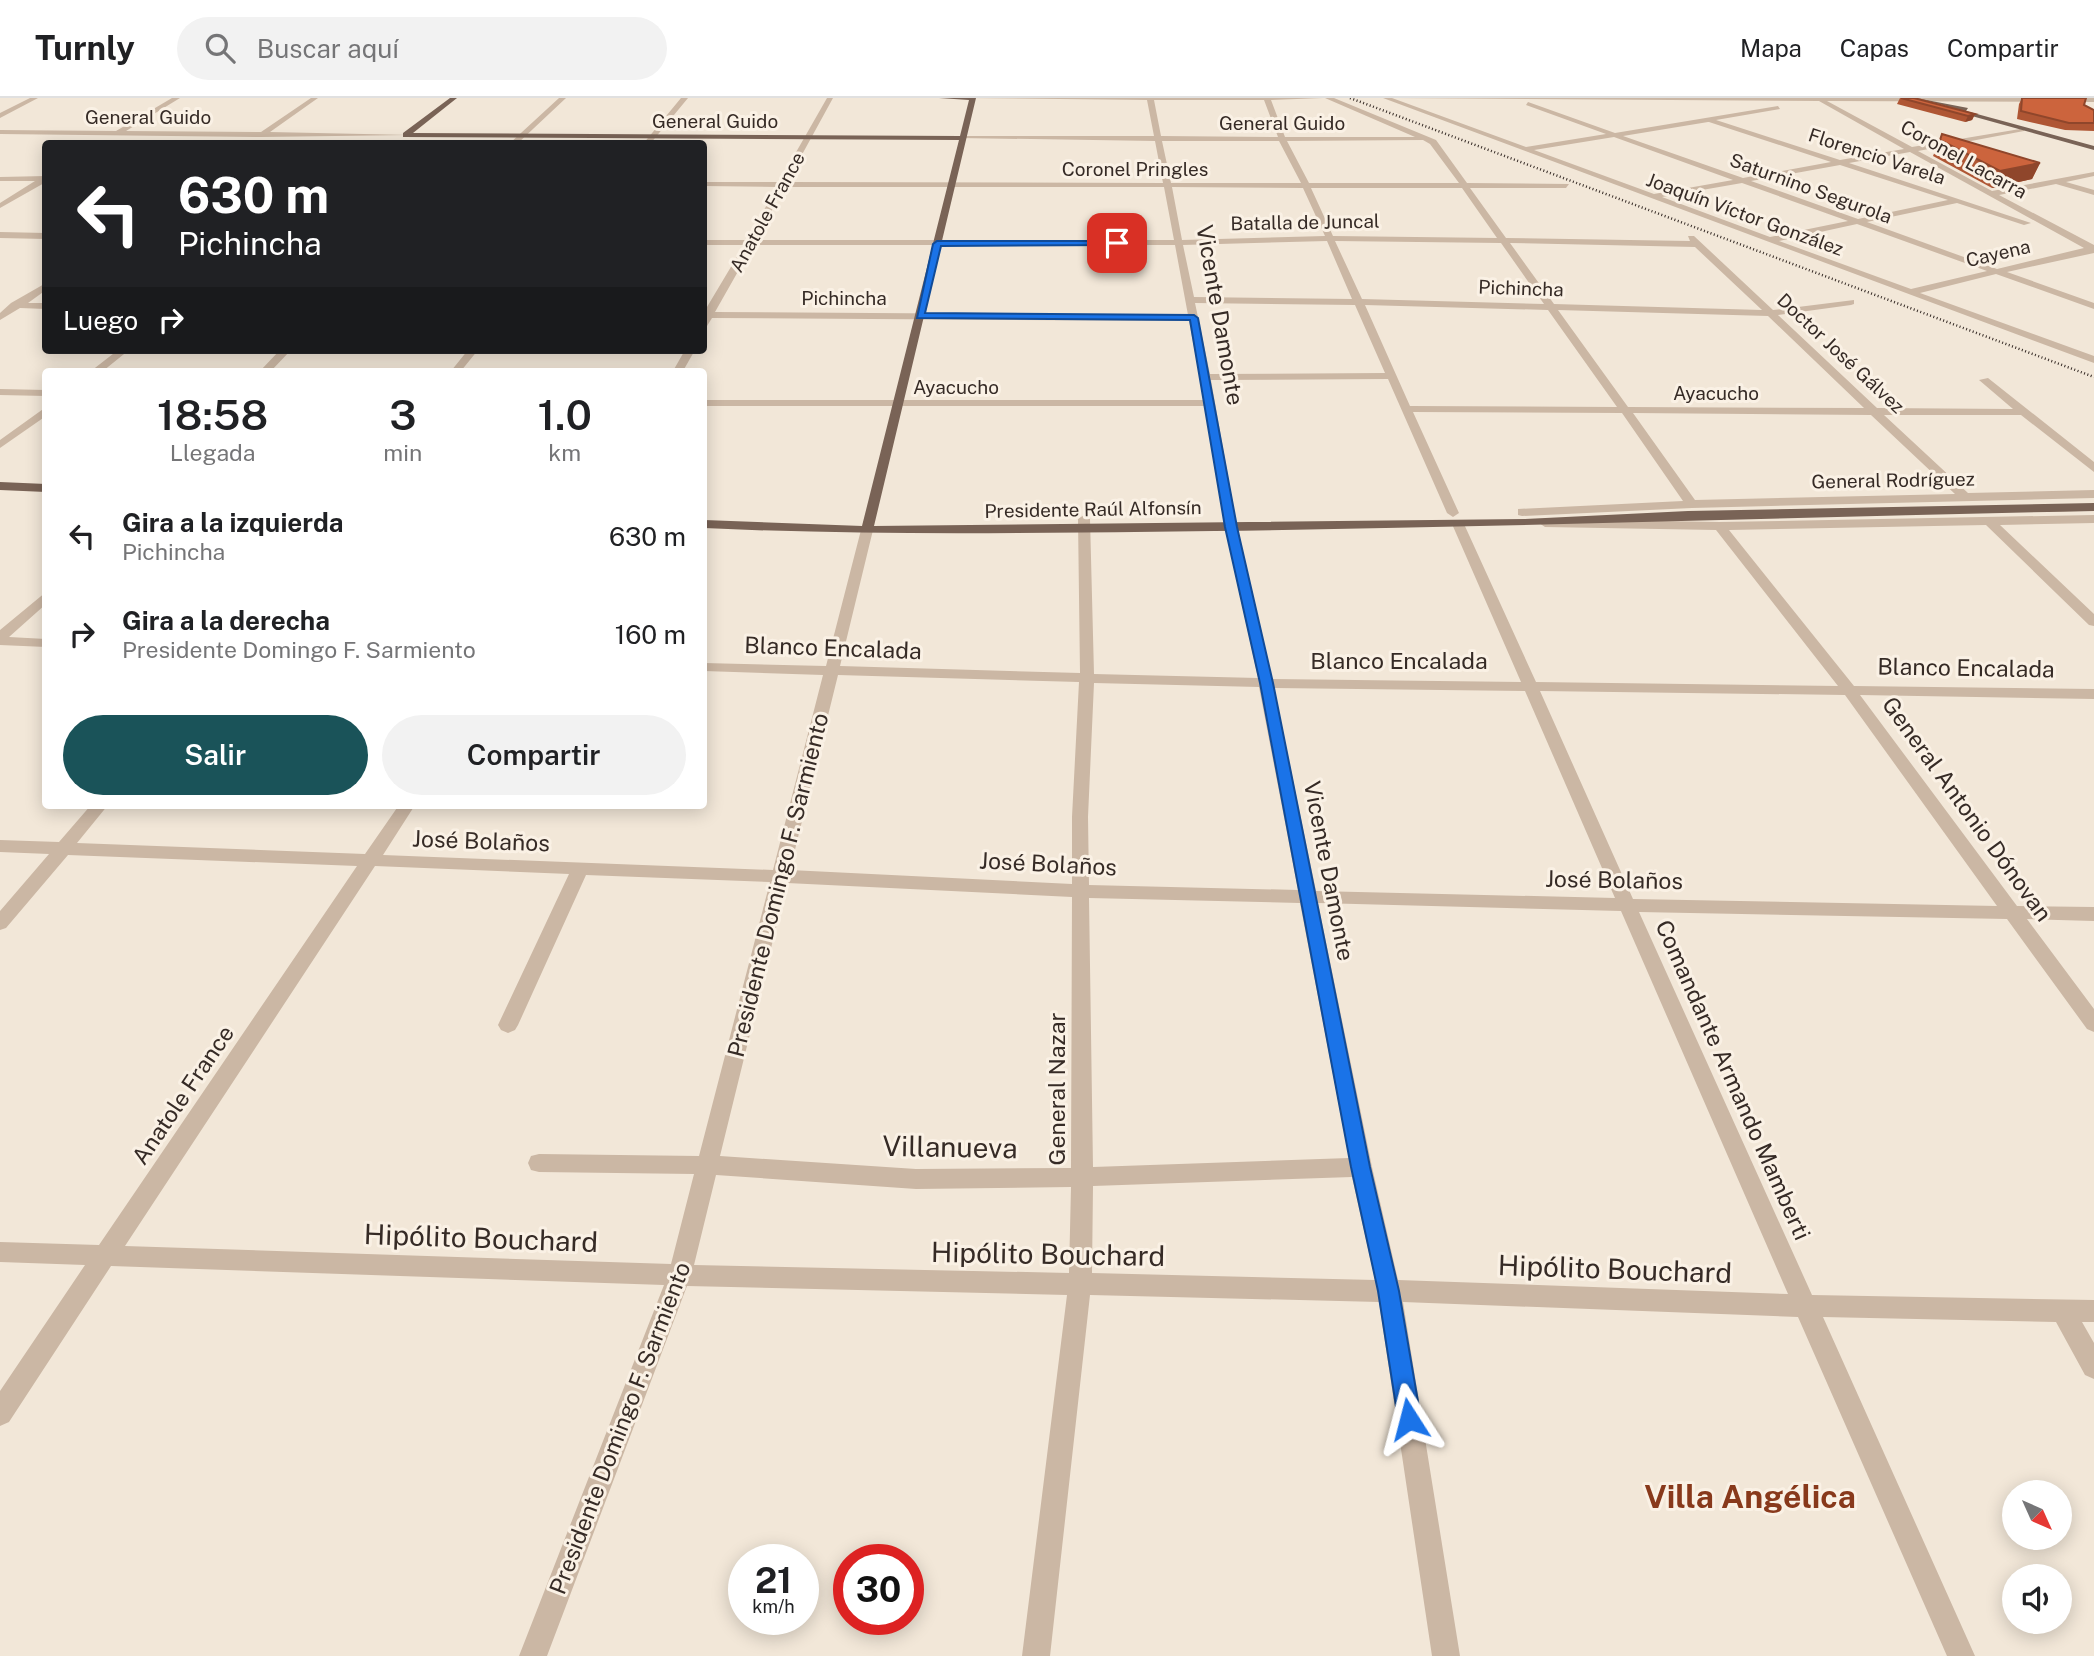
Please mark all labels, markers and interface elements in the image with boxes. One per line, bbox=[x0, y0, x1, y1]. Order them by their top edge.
search box bbox=[177, 17, 667, 80]
text: Turnly bbox=[35, 29, 135, 67]
icon: search bbox=[201, 29, 239, 67]
text: Buscar aquí bbox=[257, 33, 399, 64]
text: Mapa bbox=[1740, 34, 1802, 62]
text: Capas bbox=[1840, 34, 1909, 62]
text: Compartir bbox=[1947, 34, 2059, 62]
street label: General Guido bbox=[85, 106, 211, 128]
street label: General Guido bbox=[652, 110, 778, 132]
street label: General Guido bbox=[1219, 112, 1345, 134]
street label: Coronel Lacarra bbox=[1897, 115, 2031, 203]
street label: Florencio Varela bbox=[1806, 123, 1948, 189]
street label: Anatole France bbox=[725, 148, 809, 276]
street label: Saturnino Segurola bbox=[1727, 148, 1895, 228]
street label: Coronel Pringles bbox=[1062, 158, 1208, 180]
text: 630 m bbox=[178, 166, 329, 224]
icon: left bbox=[63, 168, 154, 259]
street label: Joaquín Víctor González bbox=[1643, 168, 1847, 260]
street label: Batalla de Juncal bbox=[1230, 210, 1380, 234]
pin bbox=[1087, 213, 1147, 273]
street label: Vicente Damonte bbox=[1191, 223, 1250, 407]
icon: arrive bbox=[1098, 224, 1136, 262]
text: Pichincha bbox=[178, 225, 322, 262]
street label: Cayena bbox=[1964, 235, 2032, 271]
street label: Pichincha bbox=[1478, 276, 1564, 300]
street label: Pichincha bbox=[801, 287, 887, 309]
street label: Doctor José Gálvez bbox=[1773, 289, 1909, 417]
icon: right bbox=[152, 301, 190, 339]
text: Luego bbox=[63, 305, 138, 336]
street label: Ayacucho bbox=[913, 376, 999, 398]
street label: Ayacucho bbox=[1673, 382, 1759, 404]
text: 18:58 bbox=[157, 390, 268, 439]
text: 3 bbox=[389, 390, 416, 439]
text: 1.0 bbox=[537, 390, 592, 439]
text: Llegada bbox=[170, 439, 256, 466]
text: min bbox=[383, 439, 422, 466]
text: km bbox=[548, 439, 581, 466]
street label: General Rodríguez bbox=[1811, 468, 1975, 492]
street label: Presidente Raúl Alfonsín bbox=[984, 496, 1202, 522]
text: Gira a la izquierda bbox=[122, 507, 344, 538]
icon: left bbox=[63, 517, 101, 555]
text: 630 m bbox=[609, 521, 686, 552]
text: Pichincha bbox=[122, 538, 225, 565]
text: Gira a la derecha bbox=[122, 605, 330, 636]
icon: right bbox=[63, 615, 101, 653]
text: 160 m bbox=[615, 619, 686, 650]
street label: Blanco Encalada bbox=[744, 631, 922, 664]
text: Presidente Domingo F. Sarmiento bbox=[122, 636, 476, 663]
street label: Blanco Encalada bbox=[1310, 647, 1488, 674]
street label: Blanco Encalada bbox=[1877, 652, 2055, 683]
street label: General Antonio Dónovan bbox=[1877, 691, 2058, 926]
street label: Presidente Domingo F. Sarmiento bbox=[722, 710, 833, 1060]
button: Salir bbox=[63, 715, 368, 795]
button: Compartir bbox=[382, 715, 686, 795]
street label: Vicente Damonte bbox=[1299, 779, 1360, 963]
street label: José Bolaños bbox=[412, 825, 550, 856]
street label: José Bolaños bbox=[978, 846, 1118, 881]
street label: José Bolaños bbox=[1545, 865, 1683, 894]
street label: Comandante Armando Mamberti bbox=[1651, 916, 1816, 1244]
street label: General Nazar bbox=[1043, 1013, 1070, 1165]
street label: Anatole France bbox=[126, 1020, 239, 1169]
street label: Villanueva bbox=[882, 1129, 1018, 1164]
street label: Hipólito Bouchard bbox=[363, 1217, 599, 1258]
street label: Hipólito Bouchard bbox=[931, 1235, 1165, 1272]
street label: Hipólito Bouchard bbox=[1497, 1248, 1733, 1289]
street label: Presidente Domingo F. Sarmiento bbox=[544, 1258, 696, 1598]
position arrow bbox=[1372, 1382, 1446, 1456]
district label: Villa Angélica bbox=[1644, 1478, 1856, 1515]
north arrow bbox=[2002, 1480, 2072, 1550]
map controls bbox=[2002, 1480, 2072, 1634]
speed limit sign: 30 bbox=[833, 1544, 924, 1635]
text: 21 bbox=[755, 1560, 792, 1601]
button: sound bbox=[2002, 1564, 2072, 1634]
text: km/h bbox=[752, 1596, 795, 1617]

